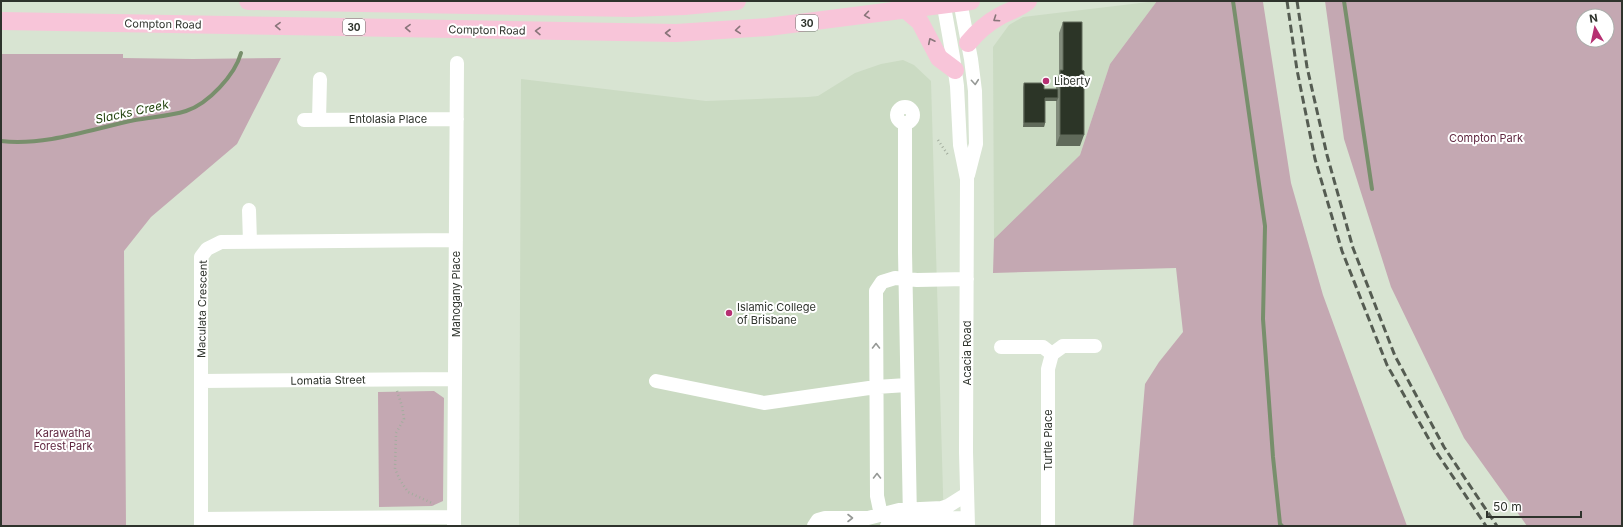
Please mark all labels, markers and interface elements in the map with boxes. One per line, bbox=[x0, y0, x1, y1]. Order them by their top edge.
north arrow bbox=[1575, 8, 1615, 48]
one-way arrow bbox=[864, 10, 870, 19]
text: N bbox=[1588, 11, 1599, 26]
one-way arrow bbox=[993, 14, 1000, 21]
road number: 30 bbox=[796, 15, 818, 31]
street label: Compton Road bbox=[124, 16, 202, 32]
road number: 30 bbox=[343, 19, 365, 35]
one-way arrow bbox=[275, 22, 281, 30]
street label: Compton Road bbox=[448, 22, 526, 38]
one-way arrow bbox=[405, 24, 411, 32]
one-way arrow bbox=[735, 25, 741, 34]
one-way arrow bbox=[535, 27, 541, 35]
one-way arrow bbox=[665, 29, 671, 37]
one-way arrow bbox=[928, 38, 936, 46]
place label: Liberty bbox=[1054, 74, 1090, 88]
marker: Liberty bbox=[1041, 76, 1051, 86]
one-way arrow bbox=[970, 79, 979, 85]
water label: Slacks Creek bbox=[94, 96, 170, 127]
street label: Entolasia Place bbox=[349, 112, 427, 126]
park label: Compton Park bbox=[1449, 131, 1523, 145]
street label: Mahogany Place bbox=[449, 251, 463, 337]
street label: Maculata Crescent bbox=[194, 260, 210, 358]
place label: Islamic College of Brisbane bbox=[737, 300, 816, 327]
marker: Islamic College of Brisbane bbox=[724, 308, 734, 318]
street label: Acacia Road bbox=[960, 321, 974, 385]
one-way arrow bbox=[872, 343, 880, 349]
street label: Lomatia Street bbox=[290, 372, 366, 388]
street label: Turtle Place bbox=[1041, 409, 1055, 471]
park label: Karawatha Forest Park bbox=[33, 426, 93, 453]
one-way arrow bbox=[873, 473, 881, 479]
scale bar bbox=[1487, 493, 1581, 519]
text: 50 m bbox=[1493, 499, 1522, 514]
one-way arrow bbox=[847, 514, 853, 522]

